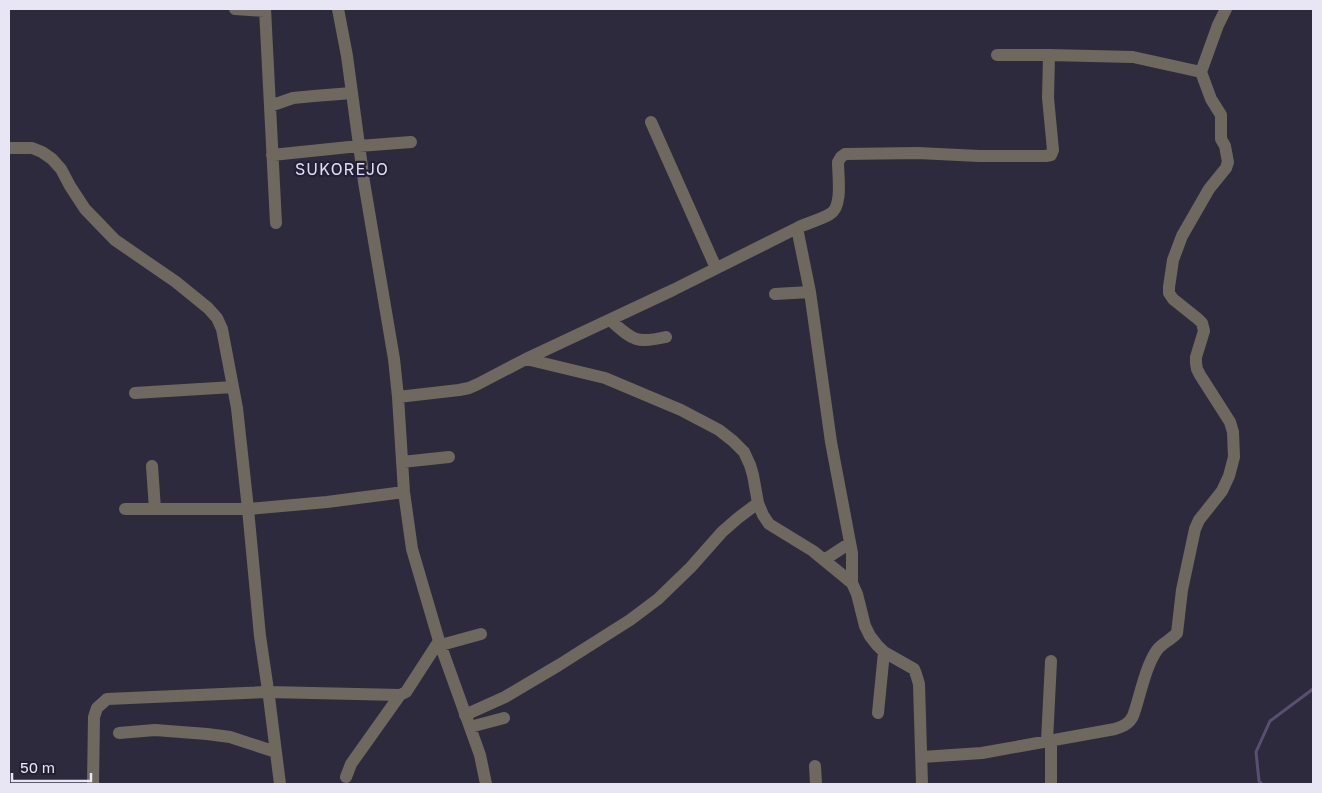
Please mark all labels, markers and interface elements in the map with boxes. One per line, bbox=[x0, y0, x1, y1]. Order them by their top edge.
district label: SUKOREJO bbox=[295, 159, 389, 179]
scale bar bbox=[12, 750, 91, 782]
text: 50 m bbox=[20, 758, 55, 776]

